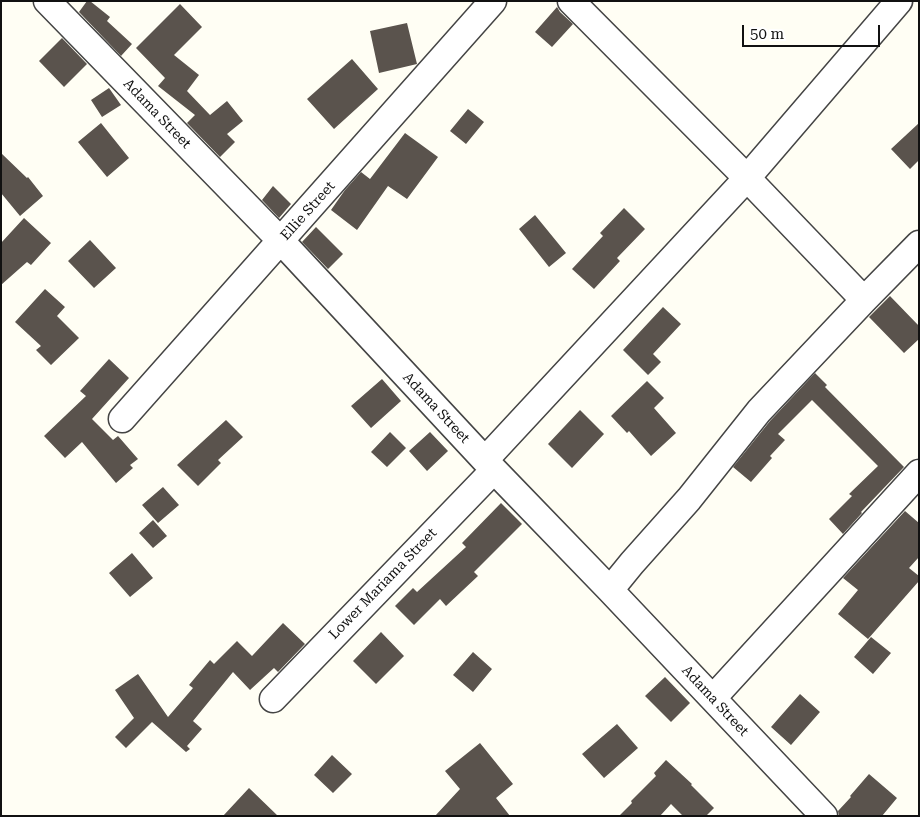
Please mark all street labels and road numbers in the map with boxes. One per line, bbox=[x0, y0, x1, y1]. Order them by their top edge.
street label: Adama Street bbox=[120, 76, 194, 152]
street label: Ellie Street bbox=[277, 178, 339, 244]
street label: Adama Street bbox=[399, 369, 473, 447]
street label: Lower Mariama Street bbox=[326, 525, 440, 643]
street label: Adama Street bbox=[678, 662, 752, 740]

